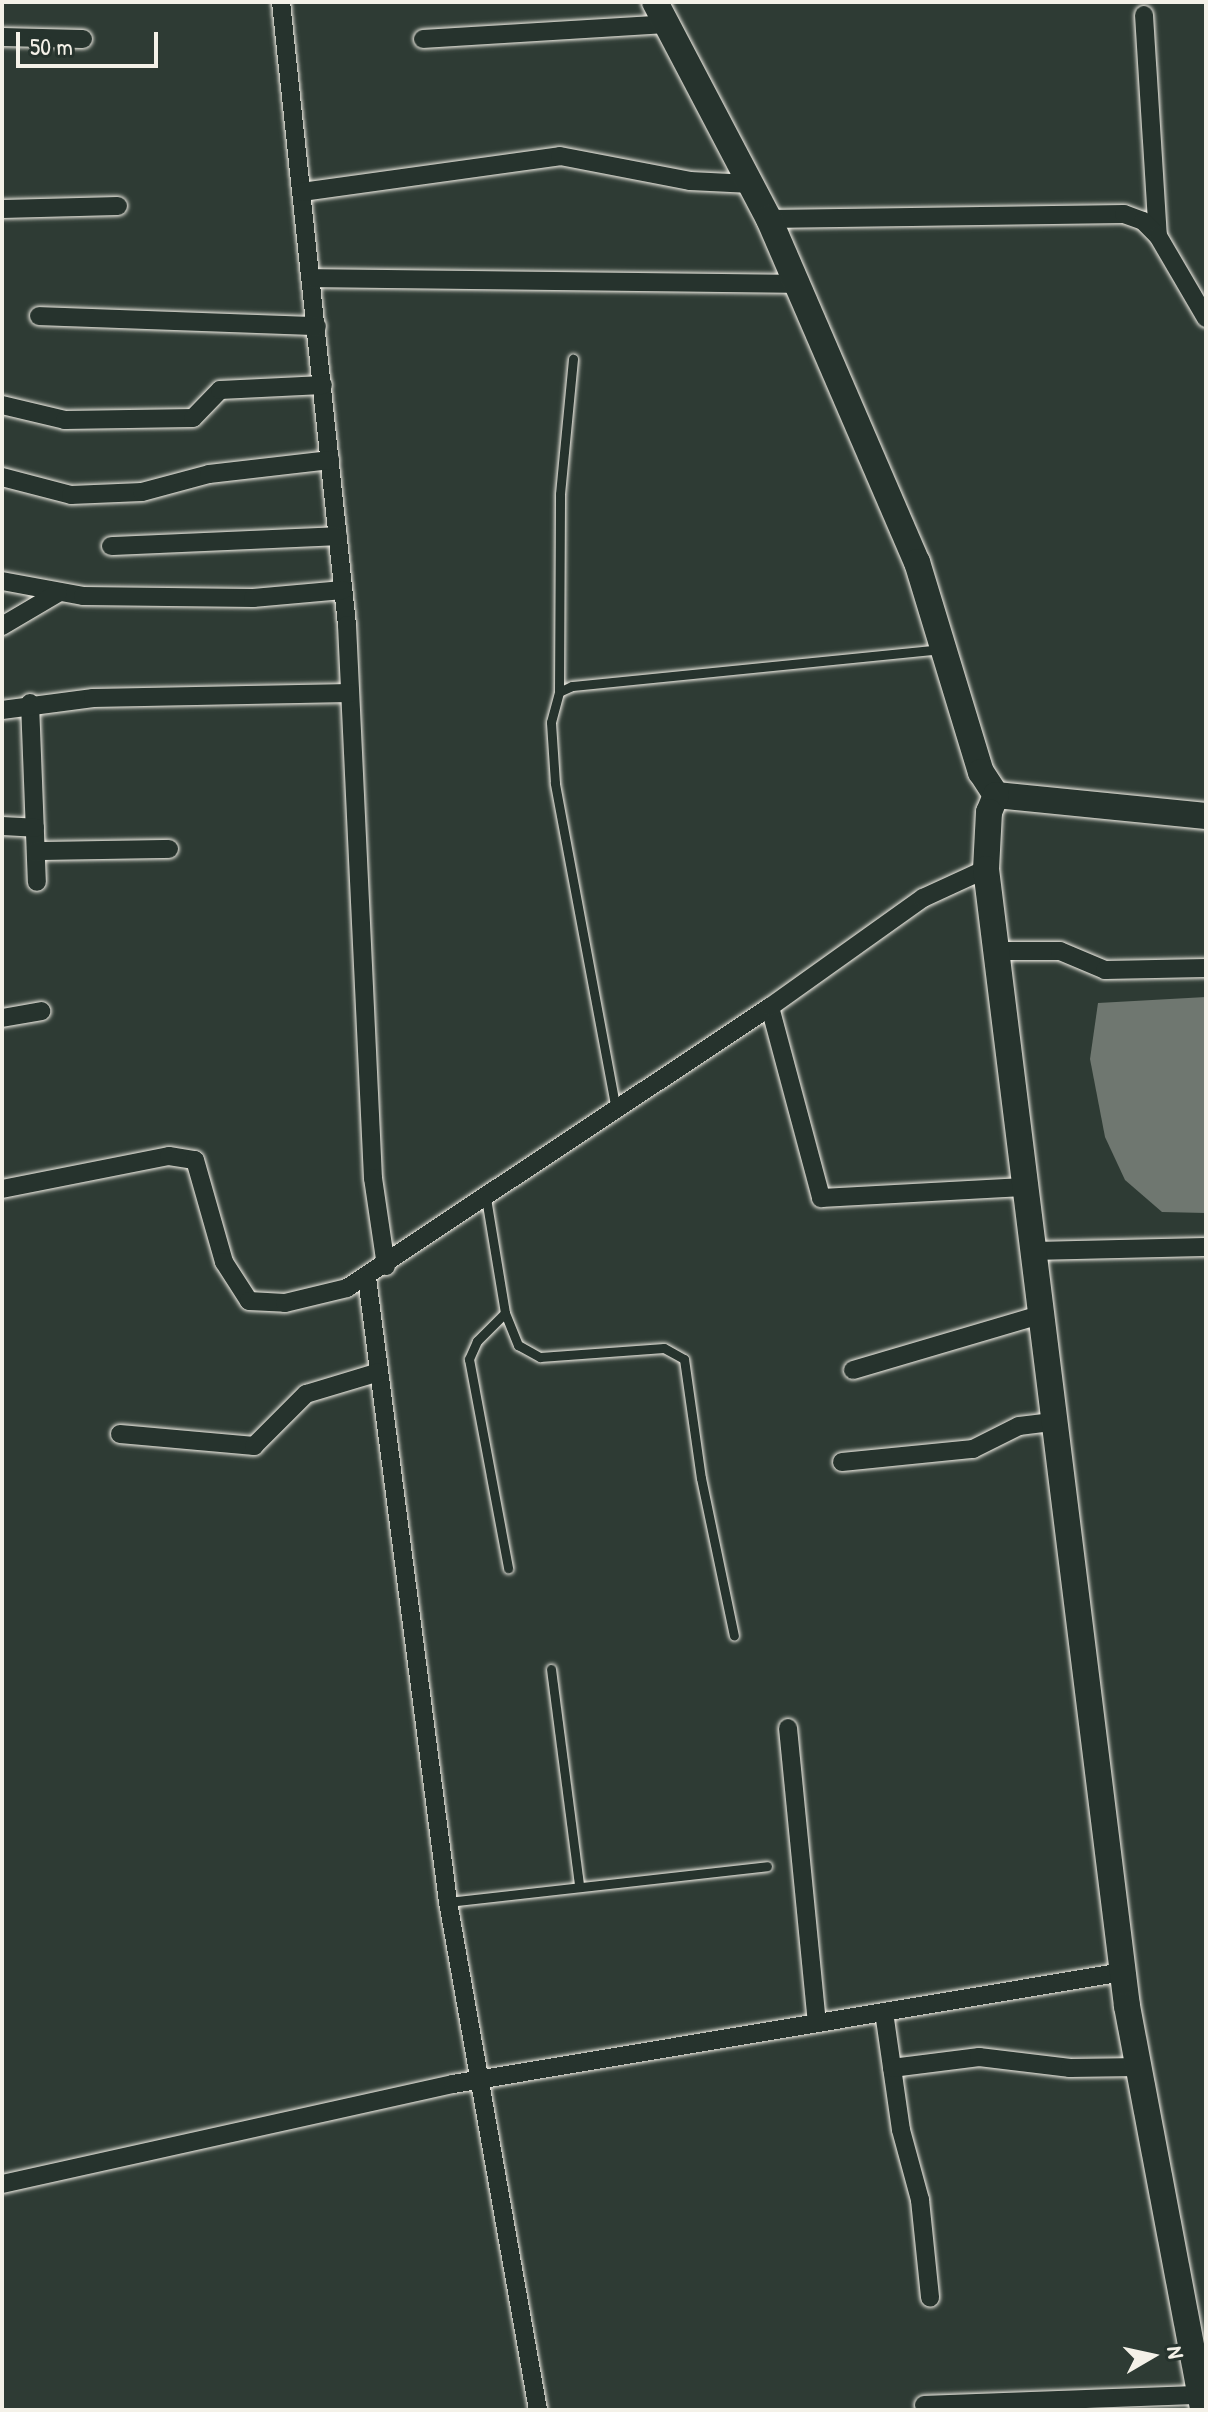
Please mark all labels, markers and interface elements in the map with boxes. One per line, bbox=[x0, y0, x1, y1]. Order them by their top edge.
scale bar bbox=[20, 16, 162, 66]
text: 50 m bbox=[30, 30, 73, 62]
north arrow bbox=[1112, 2316, 1192, 2396]
text: N bbox=[1160, 2344, 1191, 2360]

